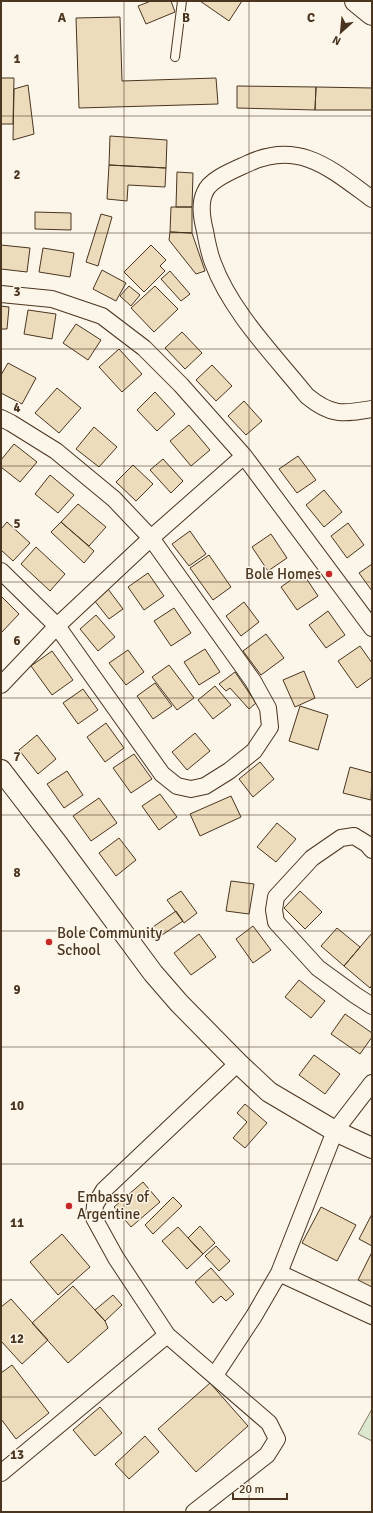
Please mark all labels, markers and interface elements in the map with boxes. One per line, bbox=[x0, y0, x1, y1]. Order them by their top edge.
text: A bbox=[58, 10, 67, 26]
text: B bbox=[182, 10, 190, 26]
text: C bbox=[307, 10, 315, 26]
north arrow bbox=[321, 12, 361, 52]
text: N bbox=[330, 33, 343, 48]
text: 1 bbox=[13, 51, 21, 67]
text: 2 bbox=[13, 167, 21, 183]
text: 3 bbox=[13, 284, 21, 300]
text: 4 bbox=[13, 400, 21, 416]
text: 5 bbox=[13, 516, 21, 532]
place label: Bole Homes bbox=[245, 565, 321, 583]
marker: Bole Homes bbox=[324, 569, 334, 579]
text: 6 bbox=[13, 633, 21, 649]
text: 7 bbox=[13, 749, 21, 765]
text: 8 bbox=[13, 865, 21, 881]
place label: Bole Community School bbox=[57, 924, 162, 959]
marker: Bole Community School bbox=[44, 937, 54, 947]
text: 9 bbox=[13, 982, 21, 998]
text: 10 bbox=[10, 1098, 24, 1114]
place label: Embassy of Argentine bbox=[77, 1188, 150, 1223]
marker: Embassy of Argentine bbox=[64, 1201, 74, 1211]
text: 11 bbox=[10, 1215, 24, 1231]
text: 12 bbox=[10, 1331, 24, 1347]
text: 13 bbox=[10, 1447, 24, 1463]
scale bar bbox=[233, 1475, 287, 1501]
text: 20 m bbox=[239, 1482, 264, 1497]

